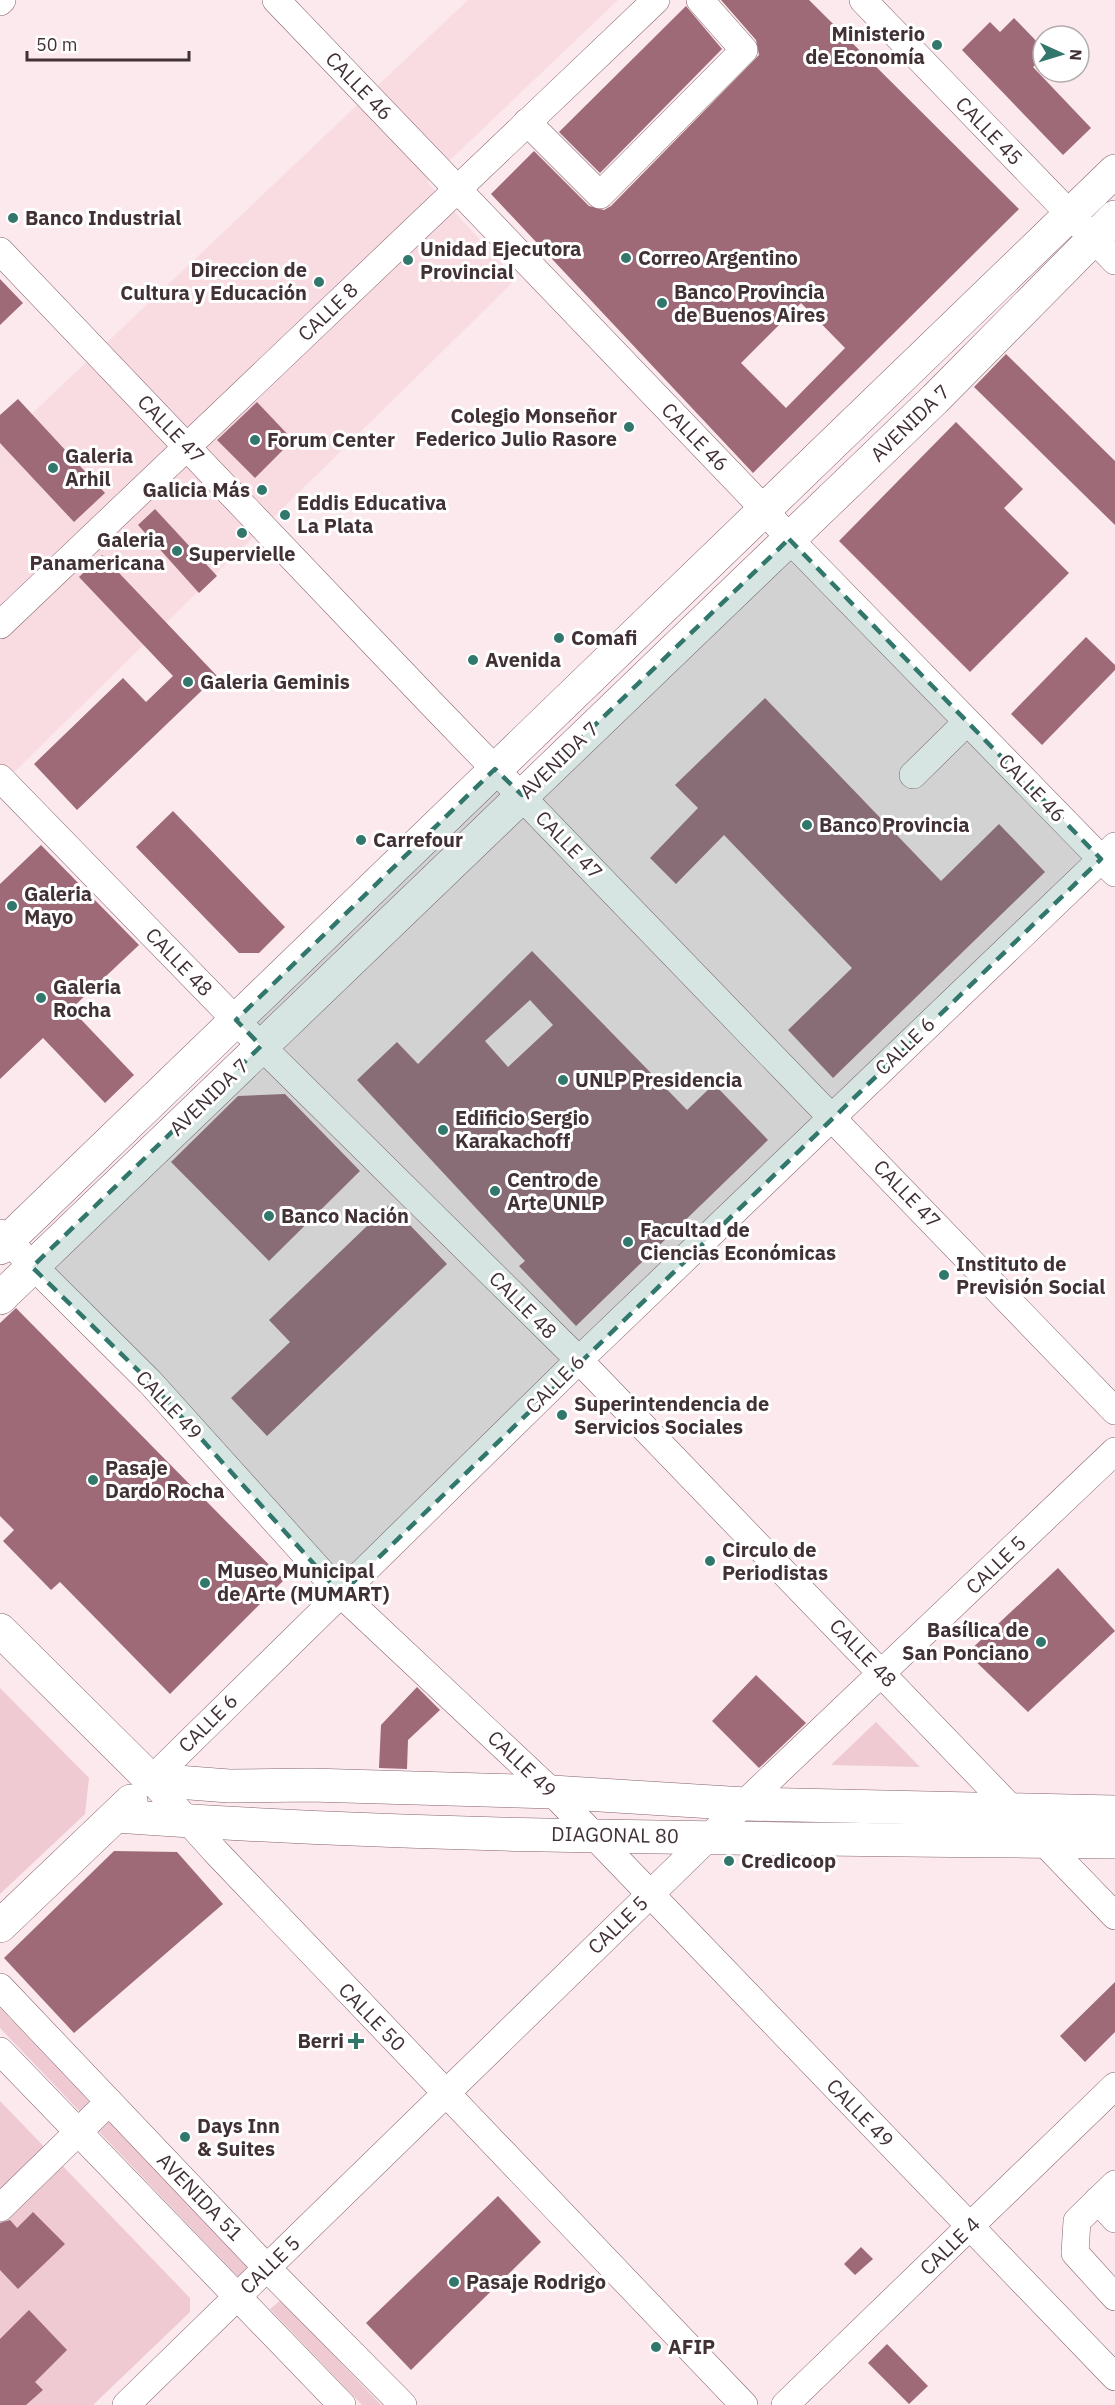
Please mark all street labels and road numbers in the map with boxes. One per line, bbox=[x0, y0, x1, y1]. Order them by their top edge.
street label: CALLE 46 bbox=[320, 45, 399, 126]
street label: CALLE 45 bbox=[950, 90, 1029, 171]
street label: CALLE 8 bbox=[292, 276, 364, 347]
street label: AVENIDA 7 bbox=[864, 378, 955, 467]
street label: CALLE 47 bbox=[132, 388, 211, 469]
street label: CALLE 46 bbox=[656, 396, 735, 477]
street label: AVENIDA 7 bbox=[513, 715, 604, 804]
street label: CALLE 46 bbox=[993, 747, 1072, 828]
street label: CALLE 47 bbox=[530, 804, 609, 885]
street label: CALLE 48 bbox=[140, 921, 219, 1002]
street label: CALLE 6 bbox=[869, 1010, 941, 1081]
street label: AVENIDA 7 bbox=[163, 1052, 254, 1141]
street label: CALLE 47 bbox=[868, 1153, 947, 1234]
street label: CALLE 48 bbox=[484, 1265, 563, 1344]
street label: CALLE 6 bbox=[519, 1348, 590, 1419]
street label: CALLE 49 bbox=[130, 1364, 208, 1445]
street label: CALLE 5 bbox=[960, 1529, 1032, 1600]
street label: CALLE 48 bbox=[824, 1612, 903, 1693]
street label: CALLE 6 bbox=[172, 1687, 243, 1758]
street label: CALLE 49 bbox=[482, 1724, 563, 1803]
street label: DIAGONAL 80 bbox=[551, 1820, 679, 1849]
street label: CALLE 5 bbox=[582, 1889, 654, 1960]
street label: CALLE 50 bbox=[333, 1976, 412, 2057]
street label: CALLE 49 bbox=[821, 2072, 900, 2153]
street label: AVENIDA 51 bbox=[152, 2147, 249, 2247]
street label: CALLE 4 bbox=[914, 2210, 986, 2281]
street label: CALLE 5 bbox=[234, 2229, 306, 2300]

